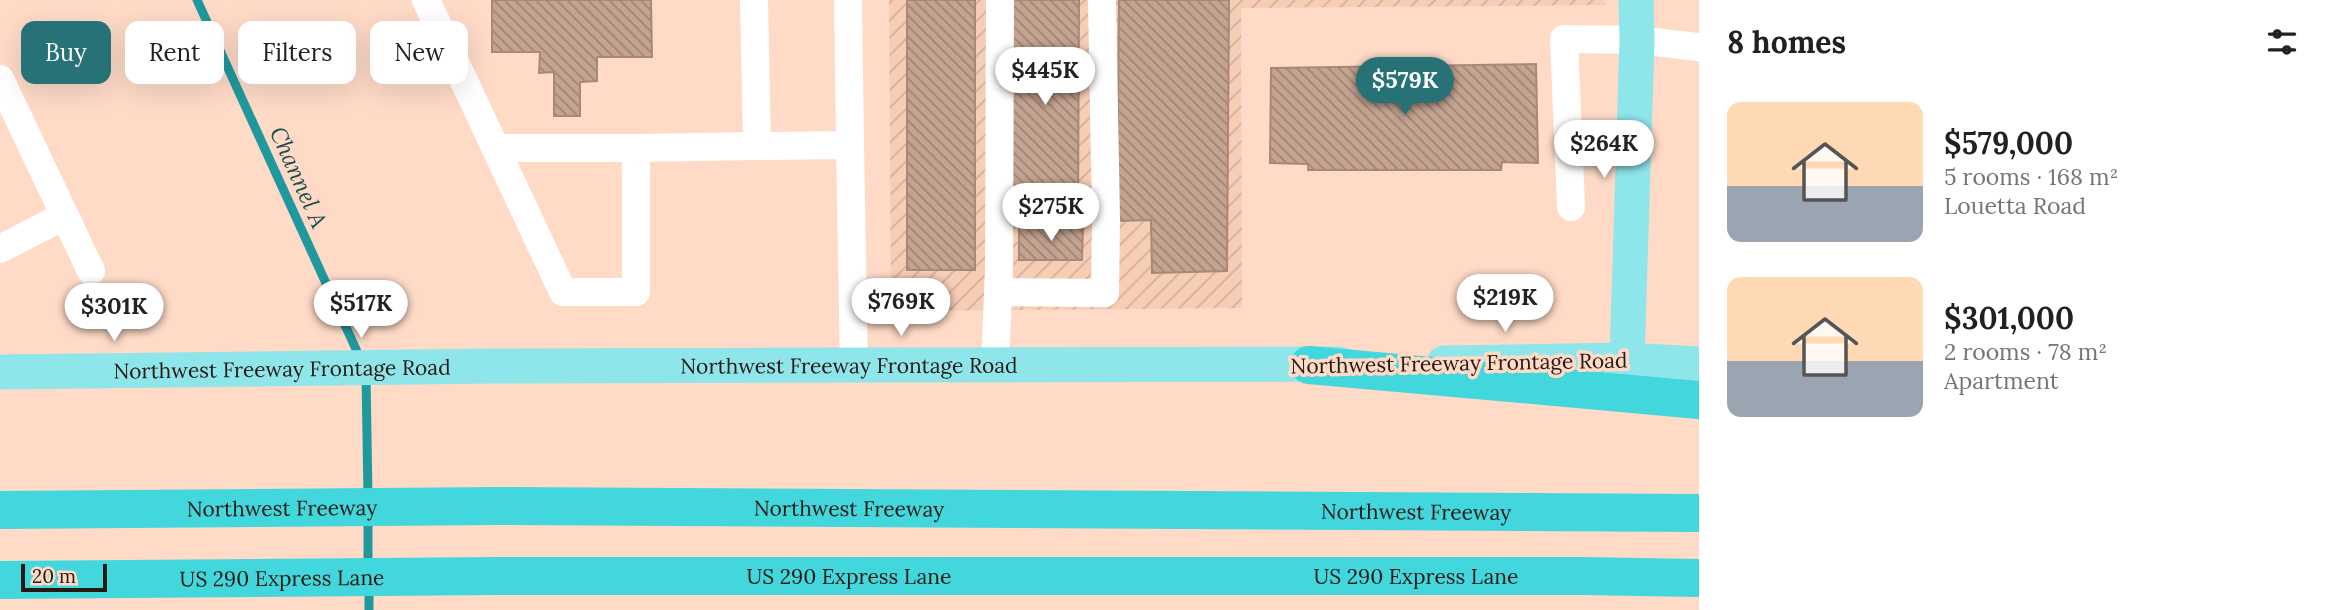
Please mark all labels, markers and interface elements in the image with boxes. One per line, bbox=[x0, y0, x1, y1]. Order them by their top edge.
chip: Buy bbox=[21, 21, 111, 84]
chip: Rent bbox=[125, 21, 224, 84]
chip: Filters bbox=[238, 21, 356, 84]
chip: New bbox=[370, 21, 468, 84]
text: 8 homes bbox=[1727, 23, 1846, 61]
icon: filters bbox=[2263, 23, 2301, 61]
pin: $445K bbox=[996, 48, 1094, 107]
text: $445K bbox=[1011, 55, 1079, 84]
pin: $579K bbox=[1356, 58, 1454, 117]
text: $579K bbox=[1372, 65, 1438, 94]
pin: $264K bbox=[1555, 120, 1653, 180]
water label: Channel A bbox=[264, 122, 334, 233]
text: $579,000 bbox=[1944, 124, 2073, 162]
text: $264K bbox=[1570, 128, 1638, 157]
icon: home bbox=[1783, 130, 1867, 214]
text: 5 rooms · 168 m² bbox=[1944, 162, 2118, 191]
pin: $275K bbox=[1002, 184, 1100, 243]
text: $275K bbox=[1018, 191, 1084, 220]
text: Louetta Road bbox=[1944, 191, 2086, 220]
pin: $219K bbox=[1456, 274, 1554, 334]
pin: $769K bbox=[852, 278, 950, 338]
pin: $517K bbox=[312, 280, 410, 340]
text: $219K bbox=[1473, 282, 1537, 311]
pin: $301K bbox=[65, 284, 163, 343]
text: $769K bbox=[867, 286, 935, 315]
text: $517K bbox=[330, 288, 392, 317]
text: $301K bbox=[81, 291, 147, 320]
text: $301,000 bbox=[1944, 299, 2074, 337]
icon: home bbox=[1783, 305, 1867, 389]
text: 2 rooms · 78 m² bbox=[1944, 337, 2107, 366]
street label: Northwest Freeway Frontage Road bbox=[1290, 347, 1628, 379]
street label: Northwest Freeway Frontage Road bbox=[680, 351, 1018, 379]
street label: Northwest Freeway Frontage Road bbox=[113, 353, 451, 384]
text: Apartment bbox=[1944, 366, 2059, 395]
street label: Northwest Freeway bbox=[187, 493, 377, 522]
street label: Northwest Freeway bbox=[754, 494, 944, 522]
street label: Northwest Freeway bbox=[1321, 497, 1511, 525]
scale bar bbox=[21, 561, 107, 593]
street label: US 290 Express Lane bbox=[179, 563, 385, 592]
street label: US 290 Express Lane bbox=[747, 563, 951, 590]
street label: US 290 Express Lane bbox=[1314, 563, 1518, 590]
text: 20 m bbox=[32, 564, 76, 588]

